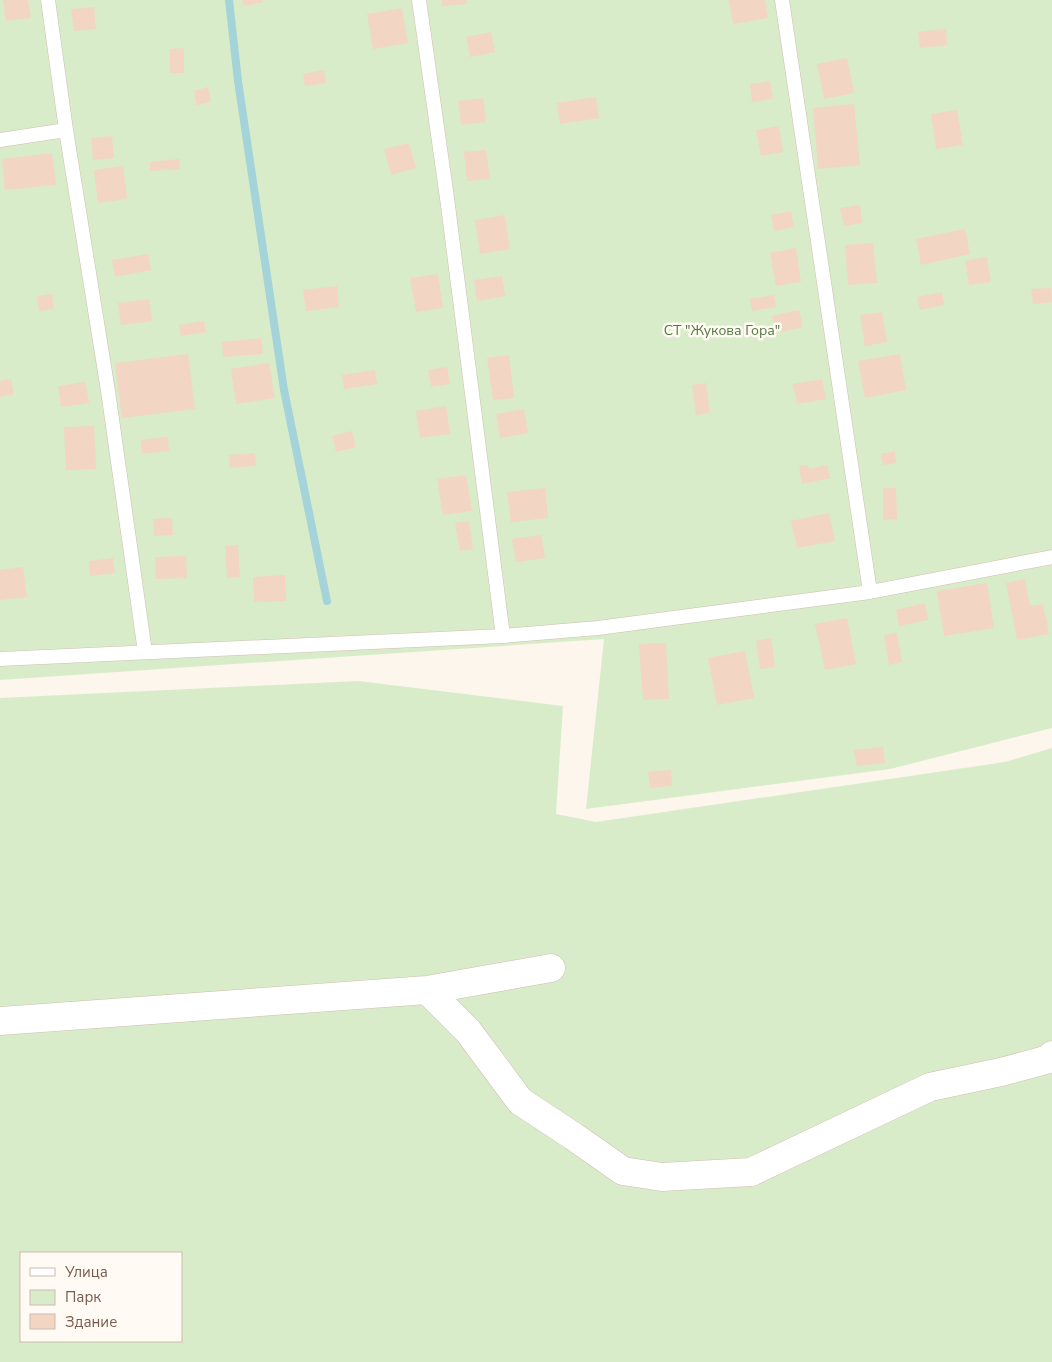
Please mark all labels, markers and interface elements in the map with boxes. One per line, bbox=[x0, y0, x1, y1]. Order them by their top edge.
park label: СТ "Жукова Гора" bbox=[664, 321, 780, 340]
legend bbox=[20, 1252, 182, 1342]
text: Улица bbox=[64, 1262, 108, 1282]
text: Парк bbox=[65, 1287, 101, 1307]
text: Здание bbox=[65, 1312, 117, 1332]

